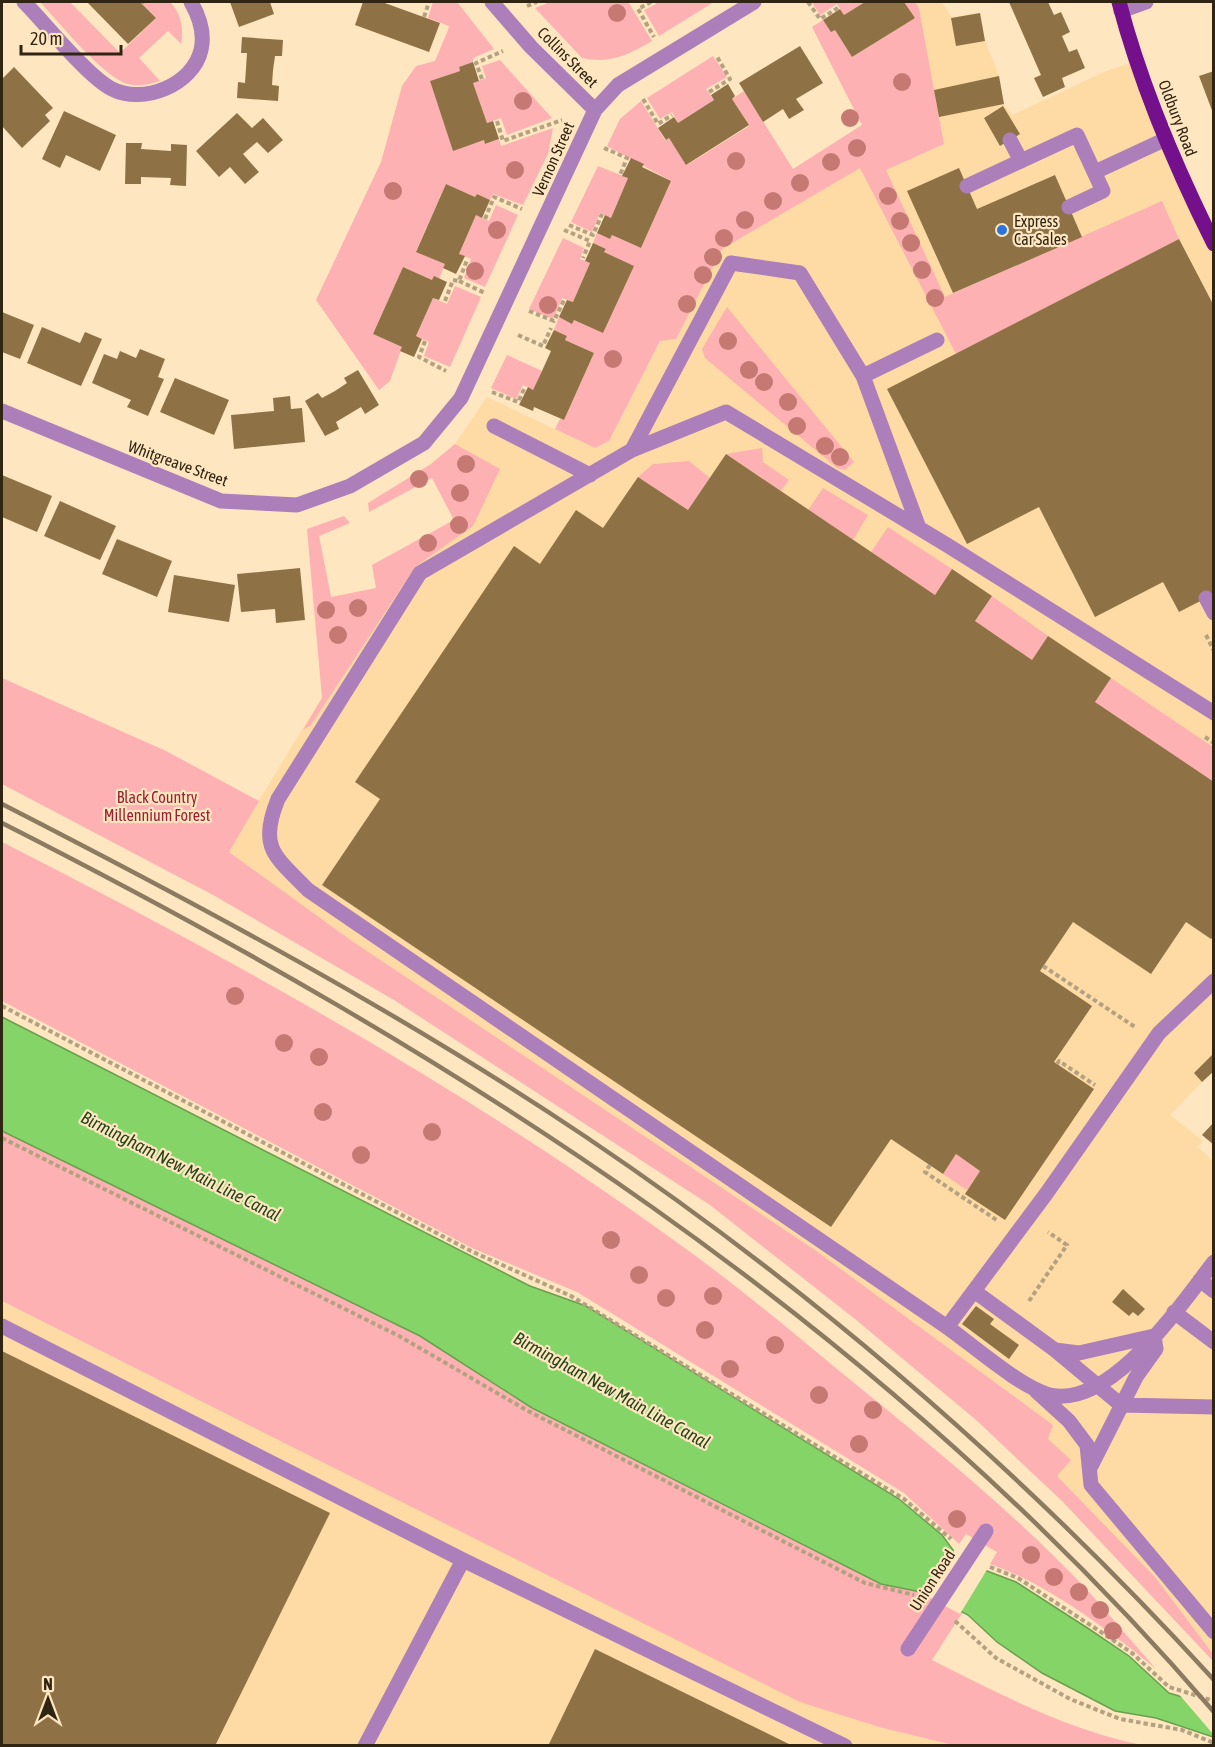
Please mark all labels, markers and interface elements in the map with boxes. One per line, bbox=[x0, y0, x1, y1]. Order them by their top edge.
scale bar bbox=[21, 18, 122, 56]
street label: Collins Street bbox=[534, 23, 602, 91]
text: 20 m bbox=[30, 28, 62, 49]
street label: Oldbury Road bbox=[1154, 77, 1201, 159]
street label: Vernon Street bbox=[529, 119, 578, 199]
place label: Express Car Sales bbox=[1014, 212, 1067, 248]
marker: Express Car Sales bbox=[995, 223, 1009, 237]
street label: Whitgreave Street bbox=[125, 437, 231, 490]
park label: Black Country Millennium Forest bbox=[104, 788, 211, 824]
water label: Birmingham New Main Line Canal bbox=[78, 1106, 284, 1226]
water label: Birmingham New Main Line Canal bbox=[510, 1327, 714, 1453]
street label: Union Road bbox=[906, 1546, 958, 1614]
north arrow bbox=[18, 1669, 78, 1729]
text: N bbox=[43, 1675, 53, 1693]

